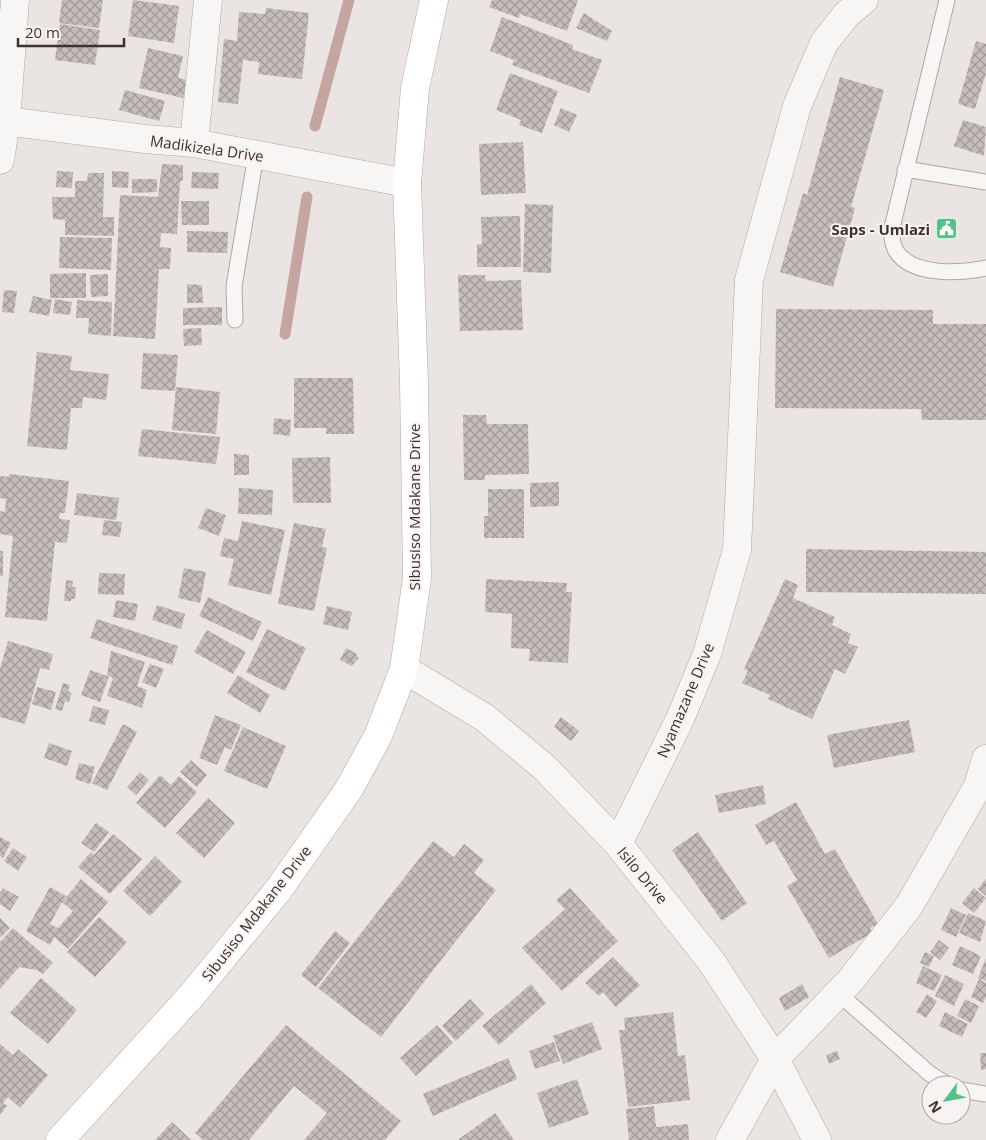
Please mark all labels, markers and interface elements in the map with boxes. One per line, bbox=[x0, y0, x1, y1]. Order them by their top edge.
scale bar bbox=[18, 15, 124, 47]
text: 20 m bbox=[25, 22, 60, 42]
street label: Madikizela Drive bbox=[149, 130, 265, 166]
public building icon: Saps - Umlazi bbox=[934, 217, 958, 241]
place label: Saps - Umlazi bbox=[832, 219, 930, 239]
street label: Sibusiso Mdakane Drive bbox=[404, 424, 424, 590]
street label: Nyamazane Drive bbox=[652, 639, 718, 761]
street label: Sibusiso Mdakane Drive bbox=[197, 841, 315, 985]
street label: Isilo Drive bbox=[613, 842, 673, 908]
north arrow bbox=[921, 1075, 971, 1125]
text: N bbox=[923, 1097, 946, 1117]

